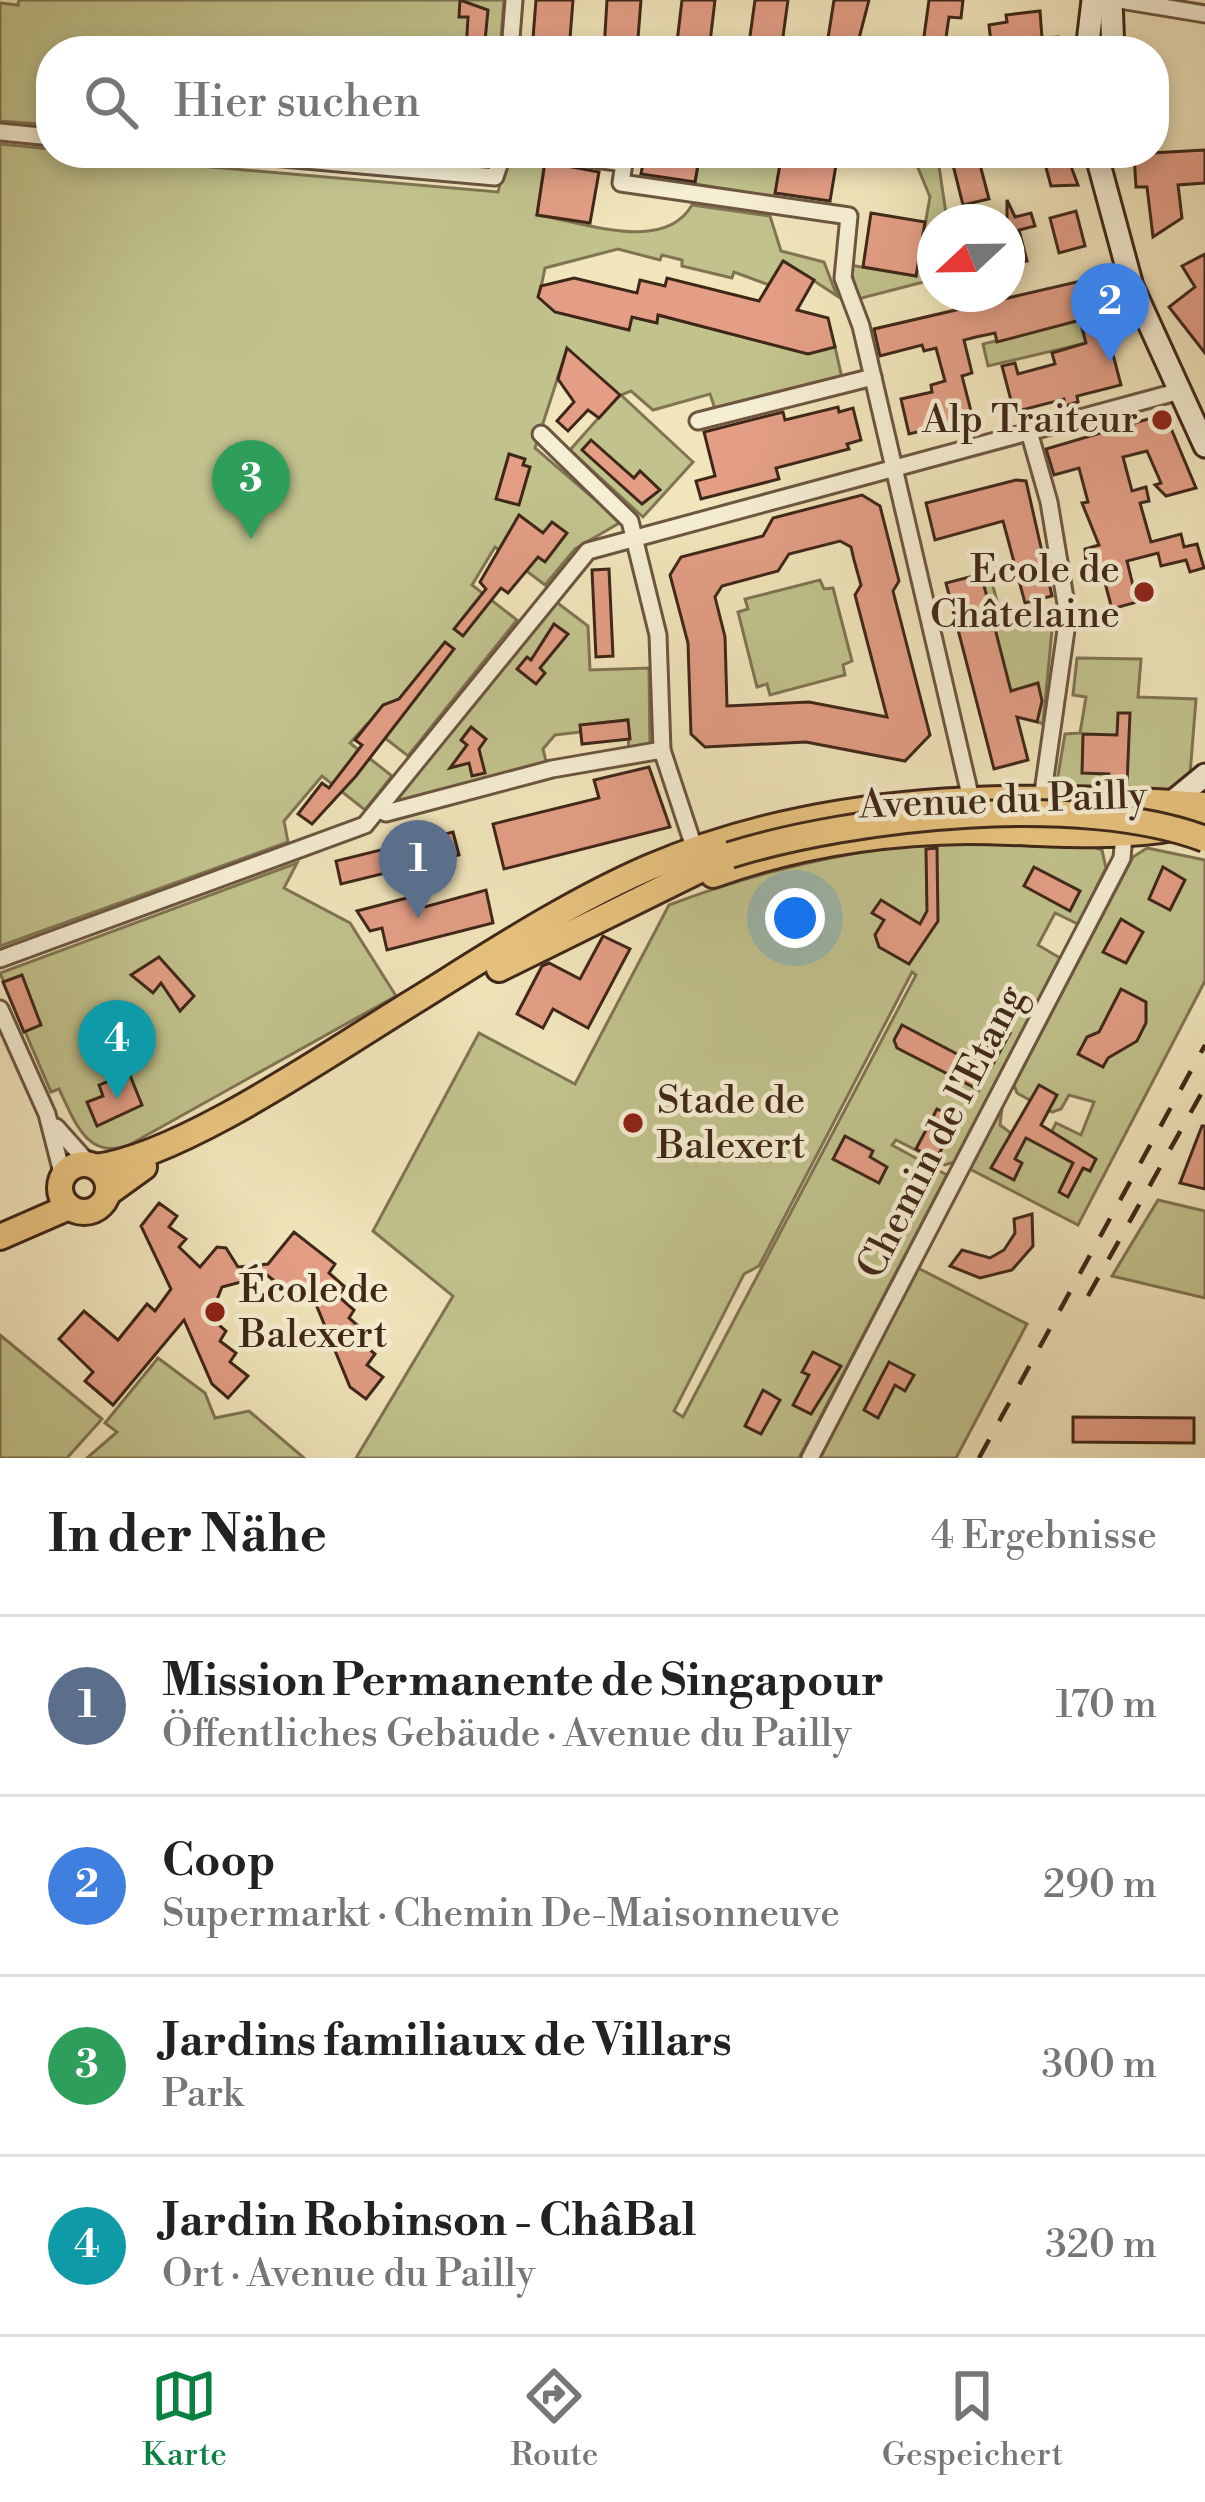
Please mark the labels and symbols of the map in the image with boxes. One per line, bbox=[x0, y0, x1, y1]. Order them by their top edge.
north arrow bbox=[917, 204, 1025, 312]
pin: 2 bbox=[1071, 263, 1149, 362]
place label: Alp Traiteur bbox=[921, 396, 1138, 445]
marker: Alp Traiteur bbox=[1149, 407, 1175, 433]
pin: 3 bbox=[212, 440, 290, 539]
place label: Ecole de Châtelaine bbox=[930, 546, 1120, 640]
marker: Ecole de Châtelaine bbox=[1131, 579, 1157, 605]
street label: Avenue du Pailly bbox=[857, 771, 1149, 831]
pin: 1 bbox=[379, 820, 457, 919]
your location bbox=[765, 888, 825, 948]
street label: Chemin de l'Etang bbox=[847, 977, 1037, 1287]
pin: 4 bbox=[78, 1000, 156, 1099]
place label: Stade de Balexert bbox=[656, 1077, 806, 1171]
marker: Stade de Balexert bbox=[620, 1110, 646, 1136]
place label: École de Balexert bbox=[238, 1264, 389, 1360]
marker: École de Balexert bbox=[202, 1299, 228, 1325]

